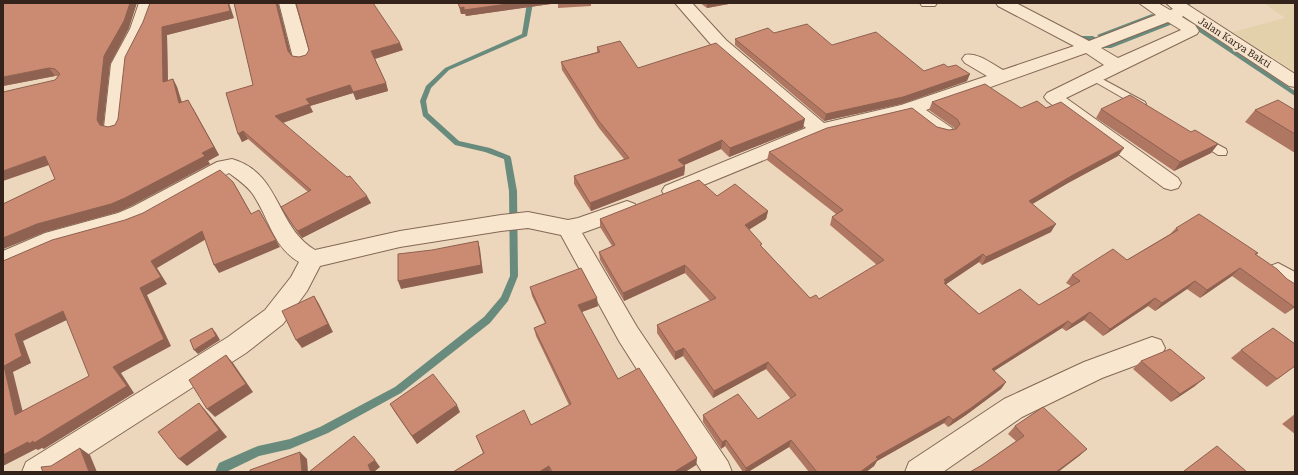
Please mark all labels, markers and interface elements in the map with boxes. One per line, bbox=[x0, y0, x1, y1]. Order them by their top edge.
street label: Jalan Karya Bakti bbox=[1196, 15, 1273, 70]

